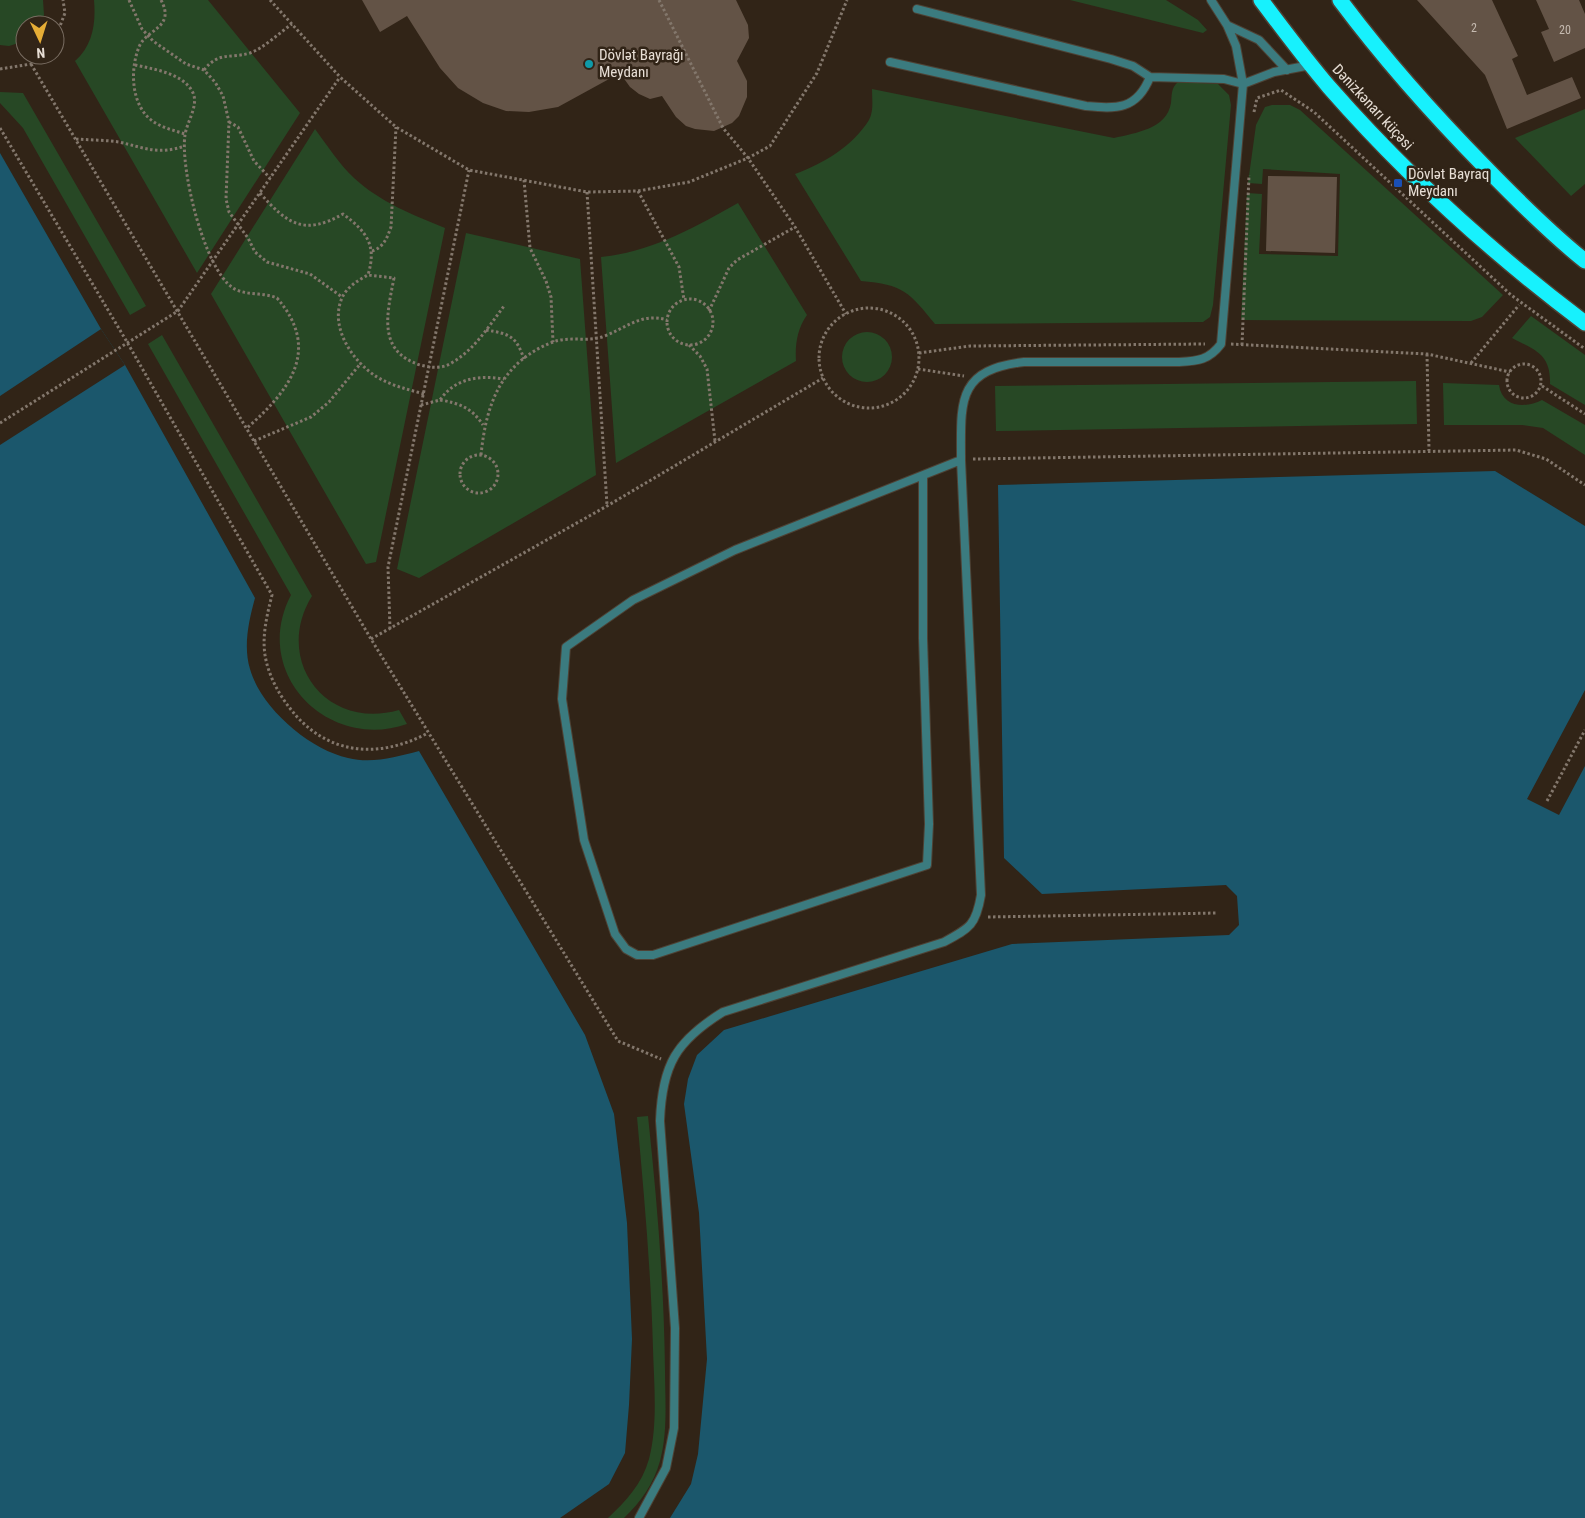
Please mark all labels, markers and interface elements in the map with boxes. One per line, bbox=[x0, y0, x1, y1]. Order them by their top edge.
north arrow bbox=[15, 15, 65, 65]
house number: 2 bbox=[1471, 21, 1477, 35]
house number: 20 bbox=[1559, 23, 1571, 37]
text: N bbox=[36, 45, 46, 61]
place label: Dövlət Bayrağı Meydanı bbox=[599, 46, 684, 81]
marker: Dövlət Bayrağı Meydanı bbox=[583, 58, 595, 70]
street label: Dənizkənarı küçəsi bbox=[1329, 60, 1417, 154]
place label: Dövlət Bayraq Meydanı bbox=[1408, 165, 1489, 200]
marker: Dövlət Bayraq Meydanı bbox=[1392, 177, 1404, 189]

